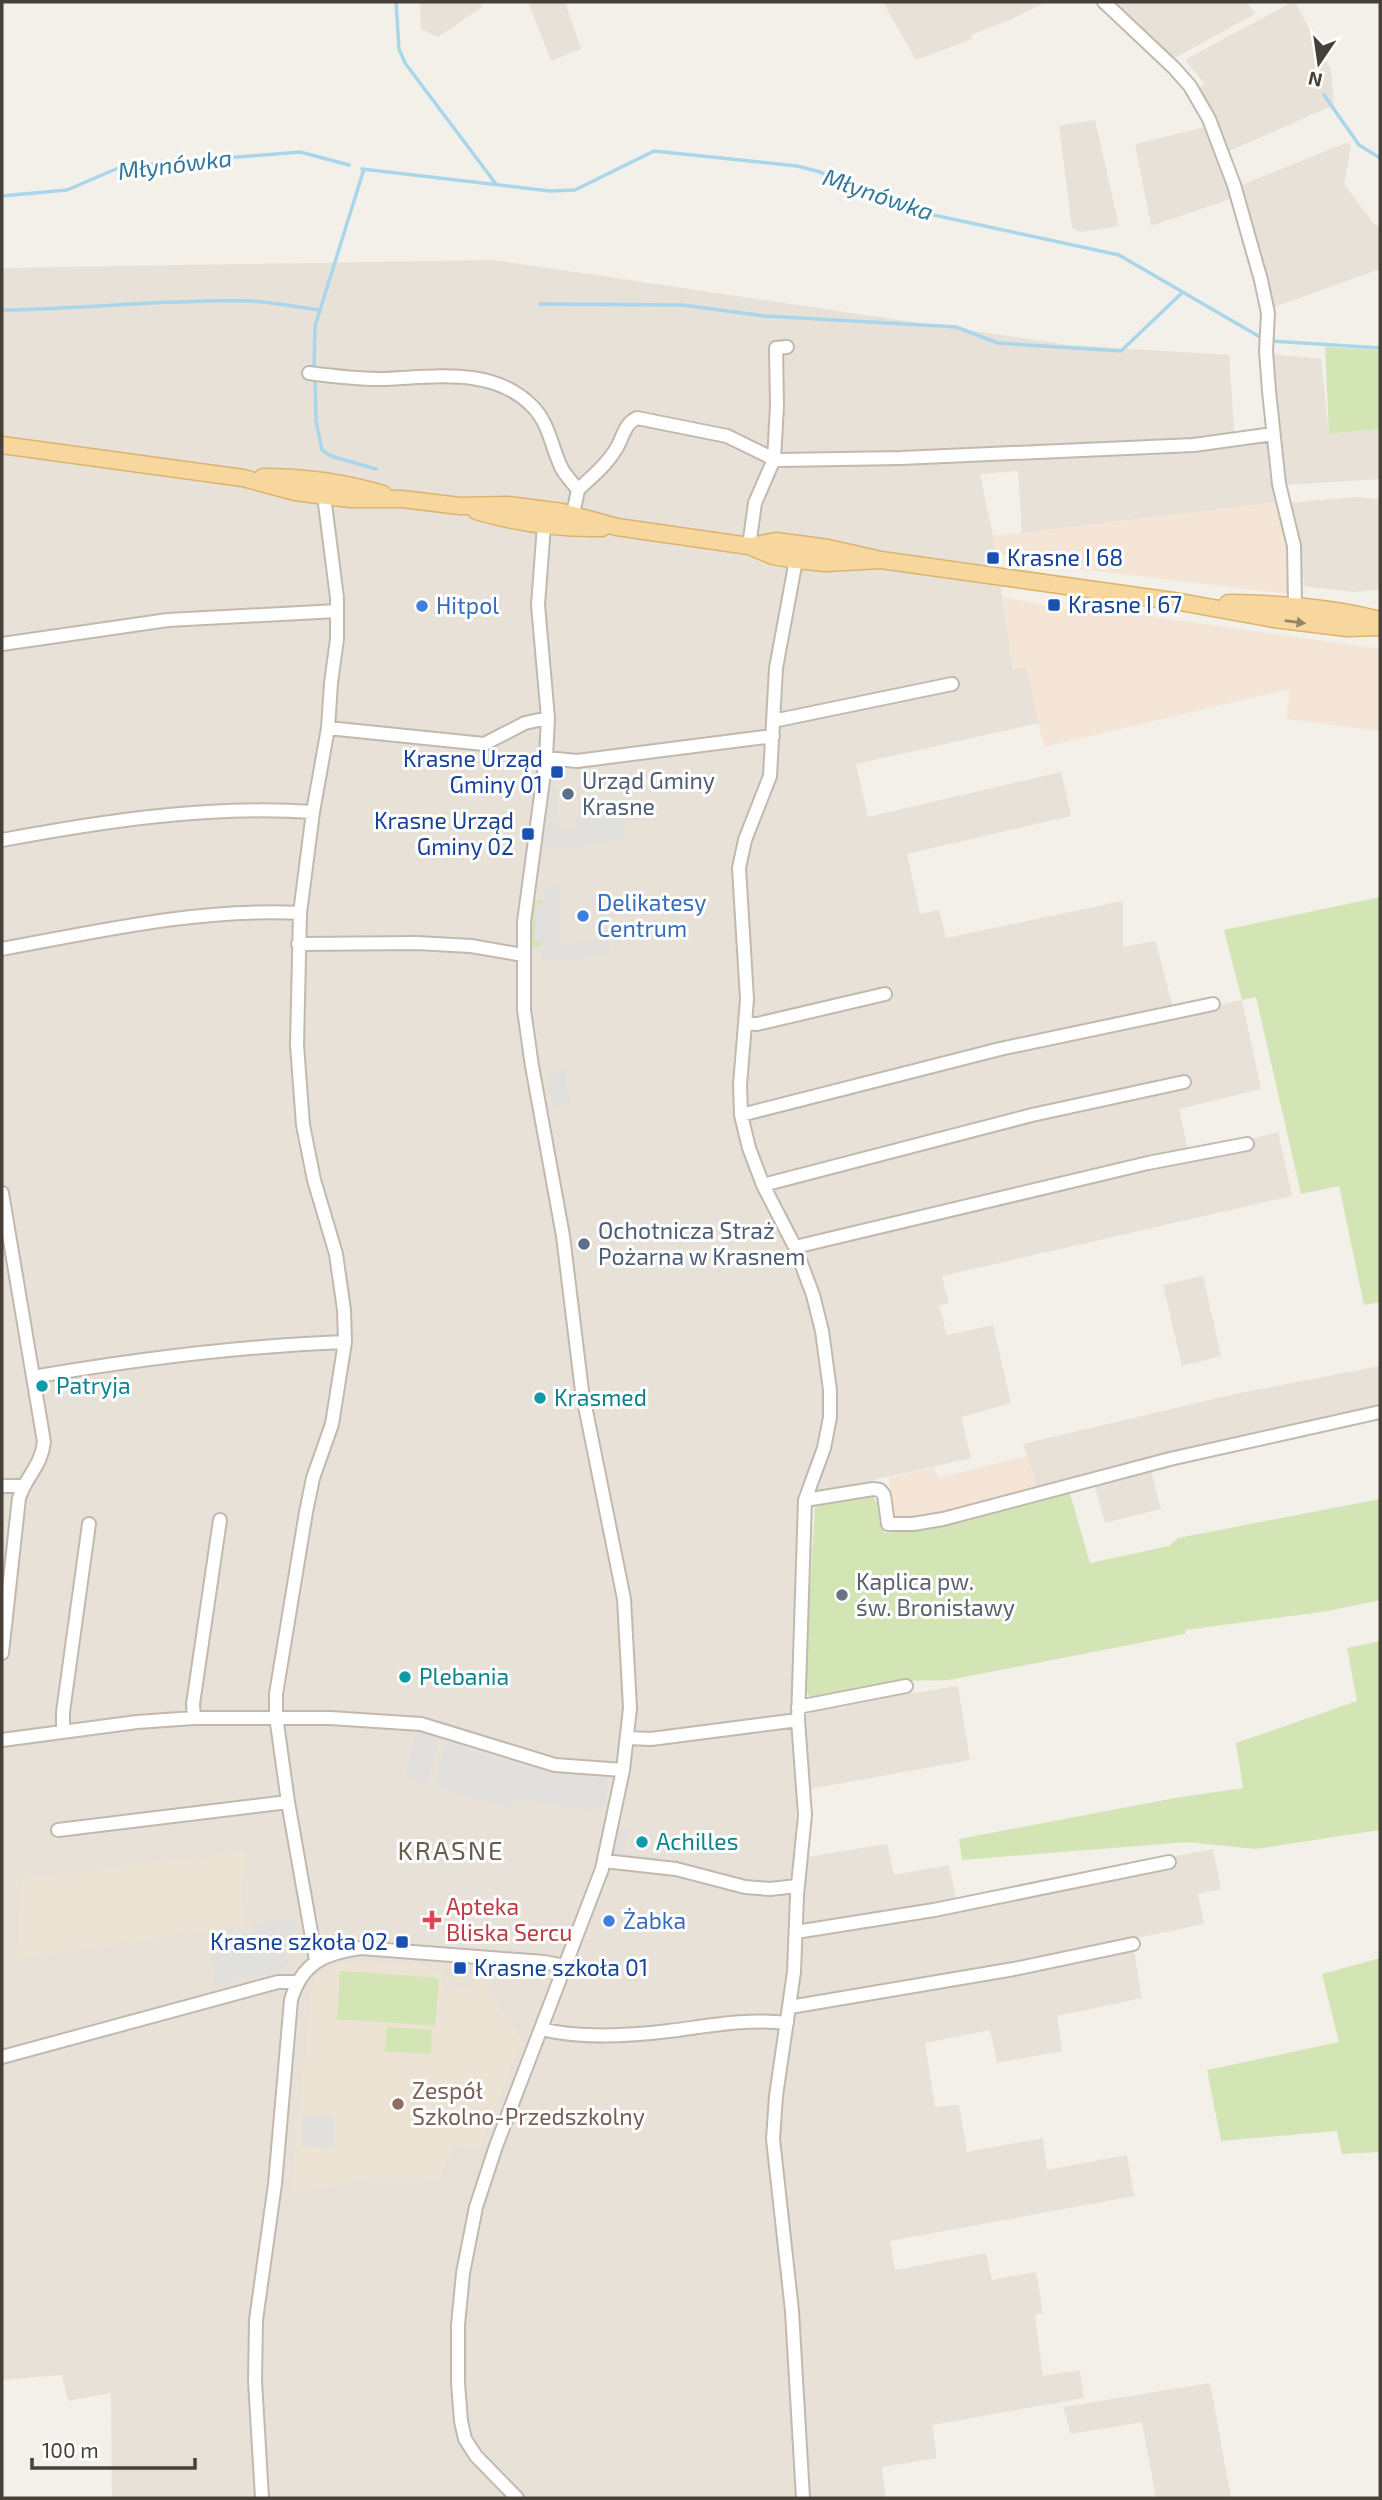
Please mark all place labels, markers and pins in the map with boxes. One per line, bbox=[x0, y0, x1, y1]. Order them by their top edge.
place label: Krasne I 68 bbox=[1007, 543, 1123, 571]
marker: Krasne I 68 bbox=[985, 550, 1001, 566]
place label: Krasne I 67 bbox=[1068, 590, 1182, 618]
place label: Hitpol bbox=[436, 591, 499, 619]
marker: Krasne I 67 bbox=[1046, 597, 1062, 613]
marker: Hitpol bbox=[414, 598, 430, 614]
place label: Krasne Urząd Gminy 01 bbox=[403, 744, 543, 798]
marker: Krasne Urząd Gminy 01 bbox=[549, 764, 565, 780]
place label: Urząd Gminy Krasne bbox=[582, 766, 715, 820]
marker: Urząd Gminy Krasne bbox=[560, 786, 576, 802]
place label: Krasne Urząd Gminy 02 bbox=[374, 806, 514, 860]
marker: Krasne Urząd Gminy 02 bbox=[520, 826, 536, 842]
place label: Delikatesy Centrum bbox=[597, 888, 706, 942]
marker: Delikatesy Centrum bbox=[575, 908, 591, 924]
place label: Ochotnicza Straż Pożarna w Krasnem bbox=[598, 1216, 805, 1270]
marker: Ochotnicza Straż Pożarna w Krasnem bbox=[576, 1236, 592, 1252]
place label: Patryja bbox=[56, 1371, 131, 1399]
marker: Patryja bbox=[34, 1378, 50, 1394]
place label: Krasmed bbox=[554, 1383, 647, 1411]
marker: Krasmed bbox=[532, 1390, 548, 1406]
place label: Kaplica pw. św. Bronisławy bbox=[856, 1567, 1015, 1621]
marker: Kaplica pw. św. Bronisławy bbox=[834, 1587, 850, 1603]
place label: Plebania bbox=[419, 1662, 509, 1690]
marker: Plebania bbox=[397, 1669, 413, 1685]
place label: Achilles bbox=[656, 1827, 738, 1855]
marker: Achilles bbox=[634, 1834, 650, 1850]
place label: Apteka Bliska Sercu bbox=[446, 1892, 572, 1946]
place label: Żabka bbox=[623, 1906, 686, 1934]
marker: Apteka Bliska Sercu bbox=[424, 1912, 440, 1928]
marker: Żabka bbox=[601, 1913, 617, 1929]
place label: Krasne szkoła 02 bbox=[210, 1927, 388, 1955]
marker: Krasne szkoła 02 bbox=[394, 1934, 410, 1950]
place label: Krasne szkoła 01 bbox=[474, 1953, 648, 1981]
marker: Krasne szkoła 01 bbox=[452, 1960, 468, 1976]
place label: Zespół Szkolno-Przedszkolny bbox=[412, 2076, 645, 2130]
marker: Zespół Szkolno-Przedszkolny bbox=[390, 2096, 406, 2112]

